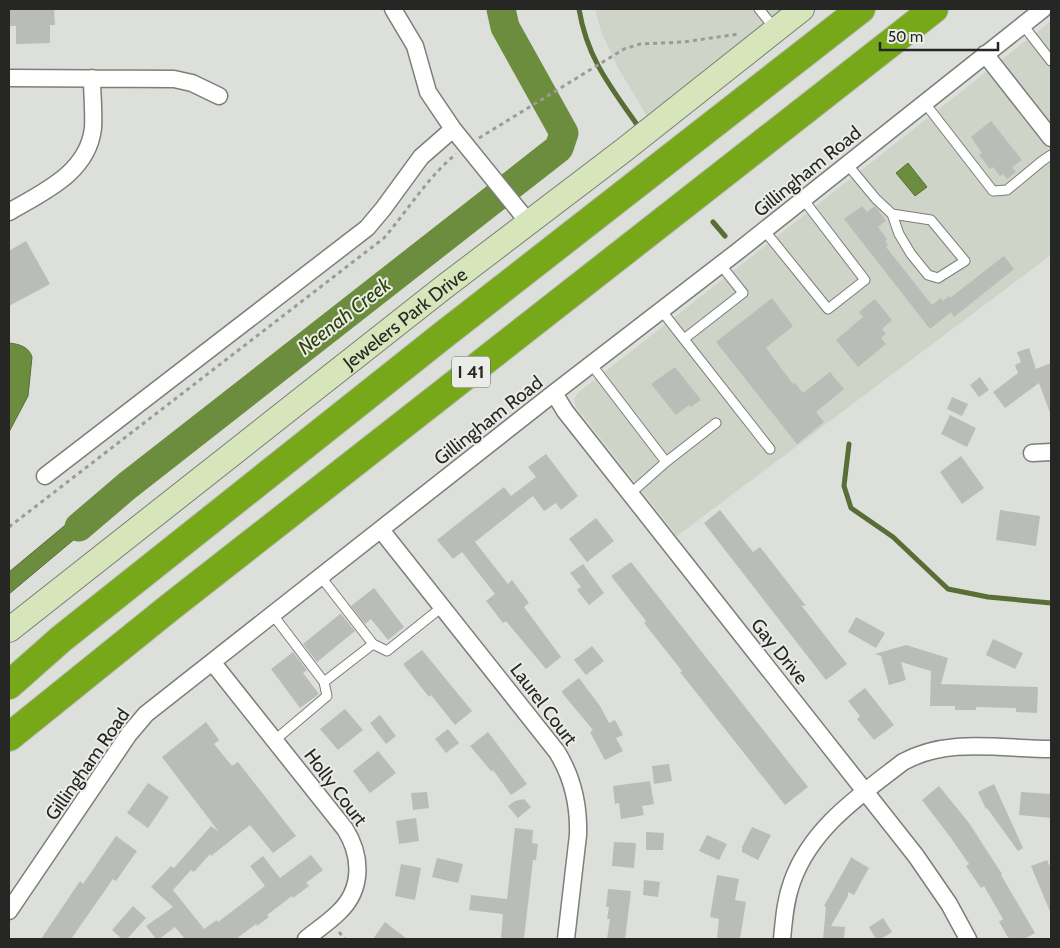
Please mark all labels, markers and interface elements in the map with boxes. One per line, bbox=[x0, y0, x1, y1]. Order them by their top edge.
scale bar bbox=[880, 20, 998, 52]
text: 50 m bbox=[888, 28, 923, 46]
street label: Gillingham Road bbox=[749, 121, 866, 222]
street label: Jewelers Park Drive bbox=[338, 263, 472, 375]
water label: Neenah Creek bbox=[293, 272, 396, 360]
road number: I 41 bbox=[452, 357, 490, 388]
street label: Gillingham Road bbox=[429, 371, 547, 470]
street label: Gay Drive bbox=[746, 614, 813, 689]
street label: Laurel Court bbox=[505, 659, 582, 750]
street label: Gillingham Road bbox=[40, 704, 134, 825]
street label: Holly Court bbox=[299, 744, 372, 831]

